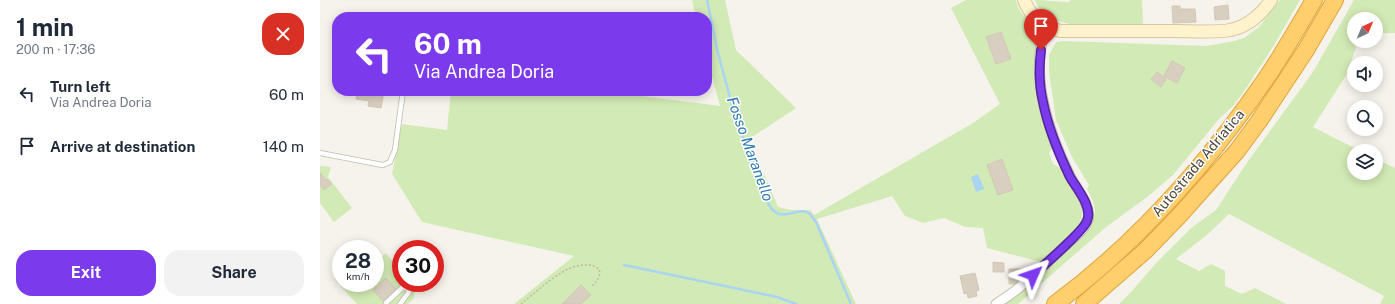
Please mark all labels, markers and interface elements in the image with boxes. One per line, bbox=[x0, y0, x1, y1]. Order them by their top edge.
pin bbox=[1024, 9, 1058, 50]
north arrow bbox=[1347, 12, 1383, 48]
map controls bbox=[1347, 12, 1383, 180]
text: 1 min bbox=[16, 13, 74, 41]
button: close bbox=[262, 13, 304, 55]
icon: arrive bbox=[1030, 15, 1052, 37]
text: 60 m bbox=[414, 27, 482, 60]
icon: left bbox=[348, 28, 400, 80]
text: 200 m · 17:36 bbox=[16, 42, 95, 57]
button: sound bbox=[1347, 56, 1383, 92]
text: Via Andrea Doria bbox=[414, 61, 554, 82]
text: Turn left bbox=[50, 78, 111, 95]
icon: left bbox=[16, 83, 38, 105]
text: 60 m bbox=[269, 86, 304, 103]
water label: Fosso Maranello bbox=[724, 94, 777, 203]
text: Via Andrea Doria bbox=[50, 95, 151, 110]
button: search bbox=[1347, 100, 1383, 136]
street label: Autostrada Adriatica bbox=[1149, 106, 1247, 220]
icon: arrive bbox=[16, 135, 38, 157]
text: Arrive at destination bbox=[50, 138, 195, 155]
text: 140 m bbox=[263, 138, 304, 155]
button: layers bbox=[1347, 144, 1383, 180]
speed limit sign: 30 bbox=[392, 240, 444, 292]
text: 28 bbox=[345, 249, 371, 273]
button: Exit bbox=[16, 250, 156, 296]
button: Share bbox=[164, 250, 304, 296]
position arrow bbox=[1012, 254, 1054, 296]
text: km/h bbox=[346, 270, 370, 282]

